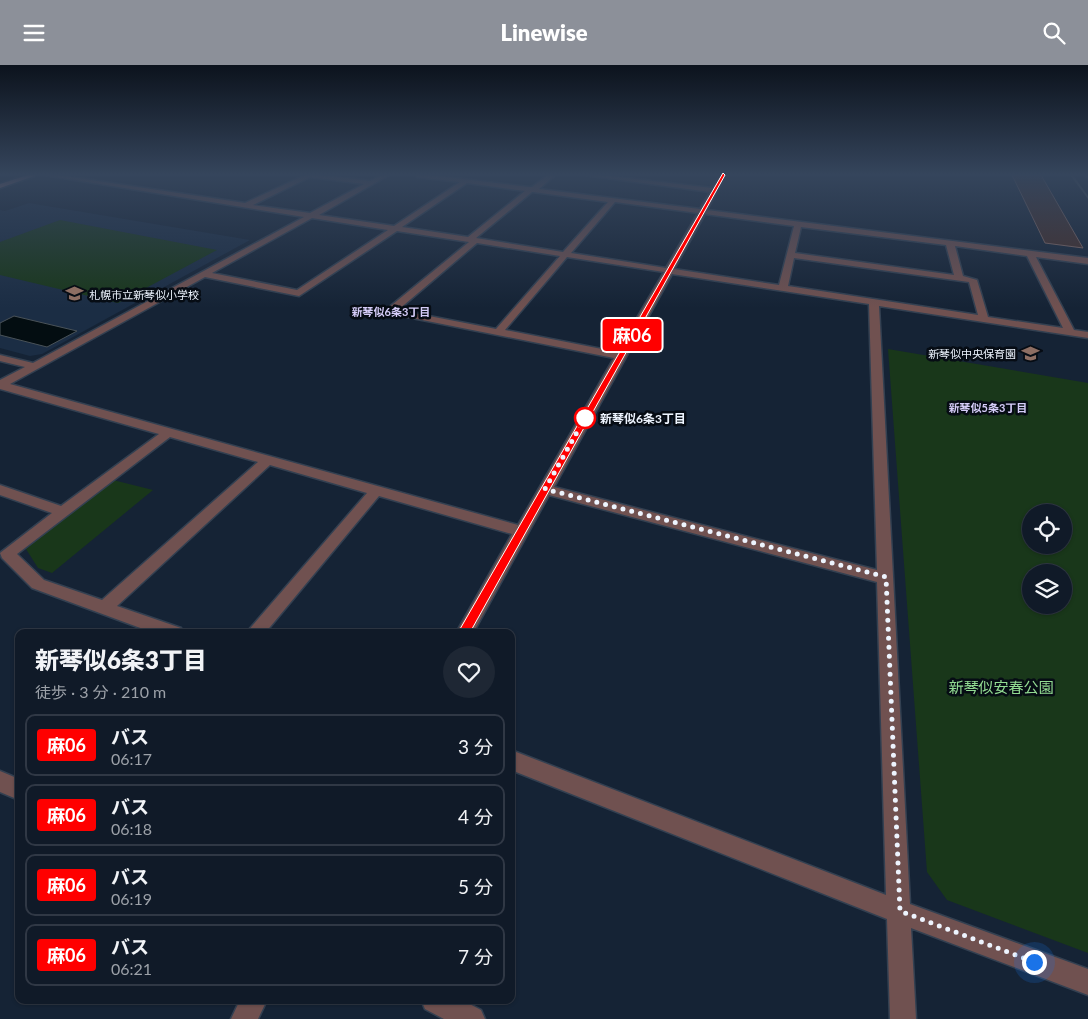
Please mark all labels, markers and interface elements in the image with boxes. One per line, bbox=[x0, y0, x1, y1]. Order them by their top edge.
icon: menu bbox=[20, 19, 48, 47]
text: Linewise bbox=[500, 19, 588, 46]
icon: search bbox=[1040, 19, 1068, 47]
school or university icon: 札幌市立新琴似小学校 bbox=[65, 284, 85, 304]
place label: 札幌市立新琴似小学校 bbox=[89, 288, 199, 301]
district label: 新琴似6条3丁目 bbox=[352, 305, 430, 318]
line badge: 麻06 bbox=[603, 319, 661, 351]
text: 麻06 bbox=[613, 324, 651, 346]
school or university icon: 新琴似中央保育園 bbox=[1020, 343, 1040, 363]
place label: 新琴似中央保育園 bbox=[928, 347, 1016, 360]
district label: 新琴似5条3丁目 bbox=[949, 401, 1027, 414]
marker: 新琴似6条3丁目 bbox=[574, 407, 596, 429]
place label: 新琴似6条3丁目 bbox=[600, 411, 686, 426]
map controls bbox=[1022, 504, 1072, 614]
button: locate bbox=[1022, 504, 1072, 554]
button: layers bbox=[1022, 564, 1072, 614]
text: 新琴似6条3丁目 bbox=[35, 645, 207, 674]
button: heart bbox=[443, 646, 495, 698]
park label: 新琴似安春公園 bbox=[948, 678, 1054, 696]
text: 徒歩 · 3 分 · 210 m bbox=[35, 682, 166, 701]
text: バス bbox=[111, 725, 149, 748]
text: 麻06 bbox=[47, 734, 86, 756]
text: 3 分 bbox=[458, 735, 493, 758]
text: 06:17 bbox=[111, 749, 152, 768]
text: バス bbox=[111, 795, 149, 818]
text: 麻06 bbox=[47, 804, 86, 826]
text: 4 分 bbox=[458, 805, 493, 828]
text: 06:18 bbox=[111, 819, 152, 838]
text: バス bbox=[111, 865, 149, 888]
text: 麻06 bbox=[47, 874, 86, 896]
text: 5 分 bbox=[458, 875, 493, 898]
text: 06:19 bbox=[111, 889, 152, 908]
text: バス bbox=[111, 935, 149, 958]
text: 麻06 bbox=[47, 944, 86, 966]
text: 7 分 bbox=[458, 945, 493, 968]
your location bbox=[1022, 950, 1047, 975]
text: 06:21 bbox=[111, 959, 152, 978]

